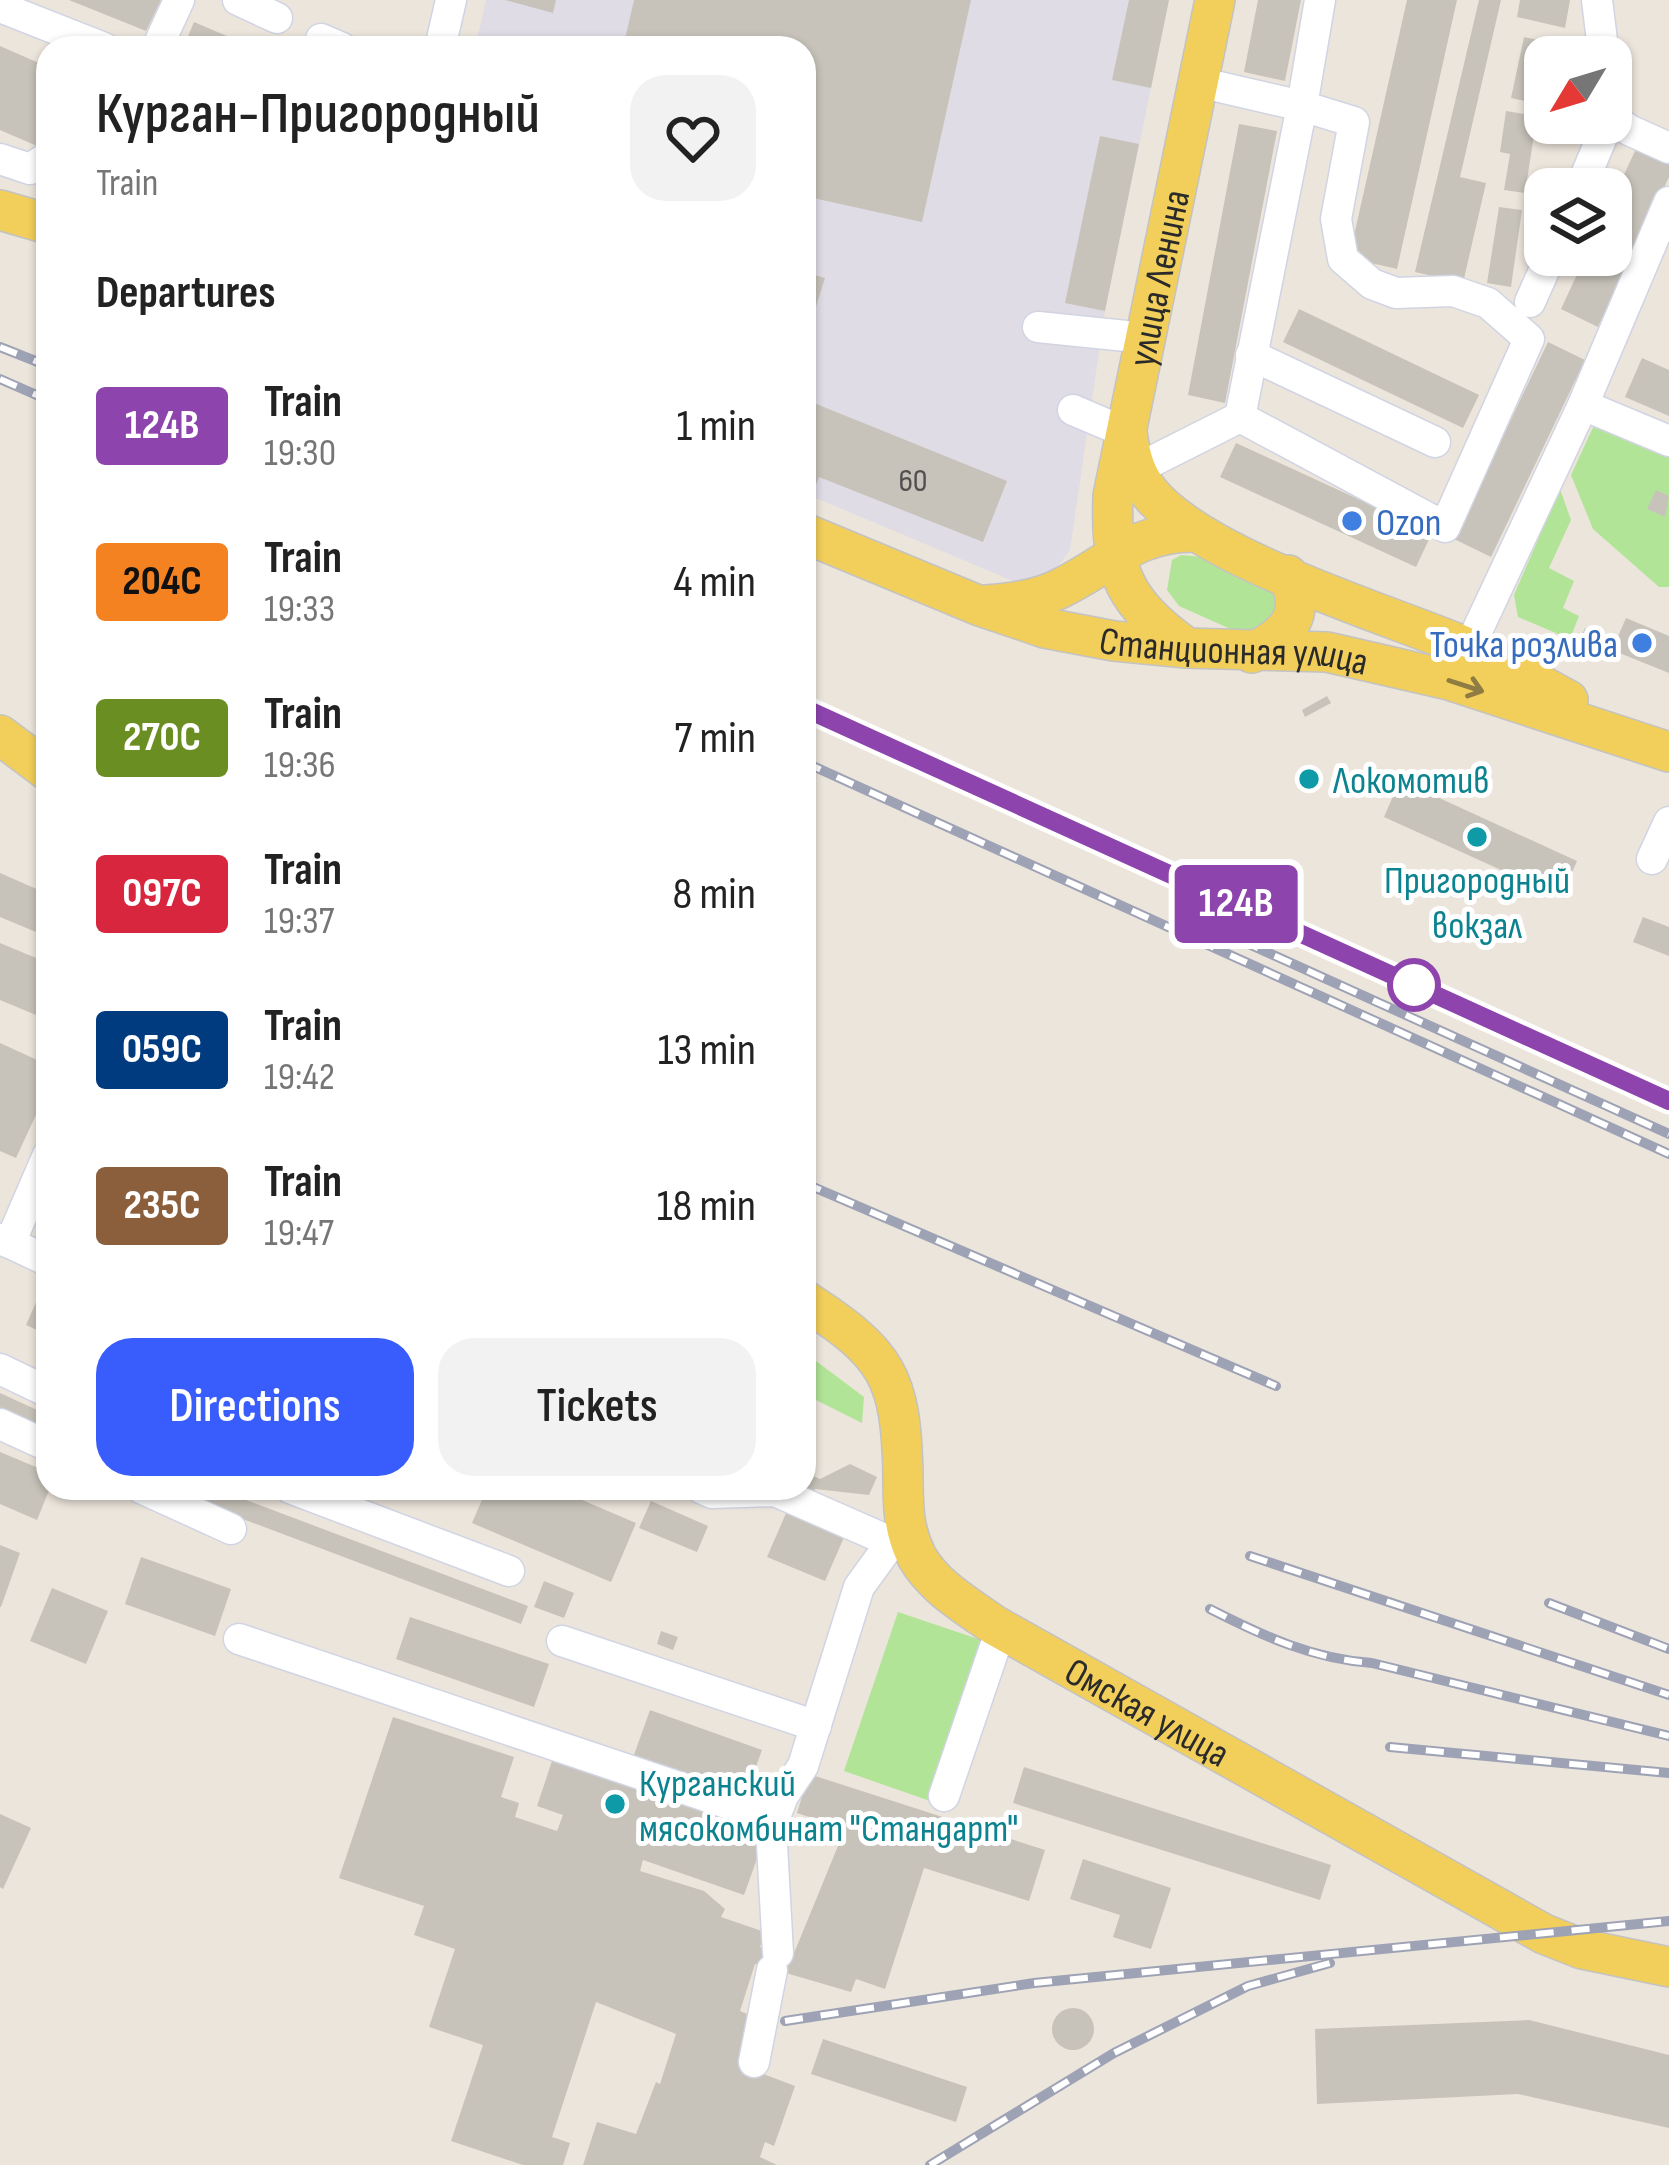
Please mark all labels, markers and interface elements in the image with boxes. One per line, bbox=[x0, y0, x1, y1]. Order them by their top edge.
north arrow bbox=[1524, 36, 1632, 144]
map controls bbox=[1524, 36, 1632, 276]
button: heart bbox=[630, 75, 756, 201]
text: Курган-Пригородный bbox=[96, 81, 540, 149]
text: Train bbox=[96, 160, 158, 207]
button: layers bbox=[1524, 168, 1632, 276]
street label: улица Ленина bbox=[1119, 186, 1201, 371]
text: Departures bbox=[96, 266, 275, 321]
text: Train bbox=[264, 375, 342, 430]
text: 1 min bbox=[677, 399, 756, 454]
text: 124В bbox=[125, 400, 199, 451]
text: 19:30 bbox=[264, 430, 336, 477]
house number: 60 bbox=[898, 461, 928, 501]
place label: Ozon bbox=[1376, 500, 1442, 547]
marker: Ozon bbox=[1339, 508, 1365, 534]
text: Train bbox=[264, 531, 342, 586]
text: 4 min bbox=[674, 555, 756, 610]
text: 204С bbox=[122, 556, 202, 607]
text: 19:33 bbox=[264, 586, 335, 633]
street label: Станционная улица bbox=[1095, 618, 1373, 687]
place label: Точка розлива bbox=[1430, 622, 1618, 669]
marker: Точка розлива bbox=[1629, 630, 1655, 656]
one-way arrow bbox=[1446, 677, 1484, 699]
text: Train bbox=[264, 687, 342, 742]
text: 7 min bbox=[674, 711, 756, 766]
text: 270С bbox=[123, 712, 201, 763]
text: 19:36 bbox=[264, 742, 336, 789]
place label: Локомотив bbox=[1332, 758, 1489, 805]
marker: Локомотив bbox=[1296, 766, 1322, 792]
marker: Пригородный вокзал bbox=[1464, 824, 1490, 850]
text: Train bbox=[264, 843, 342, 898]
place label: Пригородный вокзал bbox=[1384, 858, 1570, 950]
line badge: 124В bbox=[1152, 865, 1320, 943]
text: 8 min bbox=[673, 867, 756, 922]
text: 097С bbox=[122, 868, 202, 919]
text: 124В bbox=[1199, 878, 1273, 929]
text: 19:37 bbox=[264, 898, 334, 945]
unlabelled marker bbox=[1389, 960, 1439, 1010]
text: Train bbox=[264, 999, 342, 1054]
text: 13 min bbox=[658, 1023, 756, 1078]
text: 059С bbox=[122, 1024, 202, 1075]
text: 19:42 bbox=[264, 1054, 335, 1101]
text: Train bbox=[264, 1155, 342, 1210]
text: 18 min bbox=[657, 1179, 756, 1234]
text: 235С bbox=[123, 1180, 201, 1231]
text: 19:47 bbox=[264, 1210, 334, 1257]
button: Directions bbox=[96, 1338, 414, 1476]
button: Tickets bbox=[438, 1338, 756, 1476]
street label: Омская улица bbox=[1056, 1649, 1237, 1778]
place label: Курганский мясокомбинат "Стандарт" bbox=[639, 1761, 1018, 1853]
marker: Курганский мясокомбинат "Стандарт" bbox=[602, 1791, 628, 1817]

